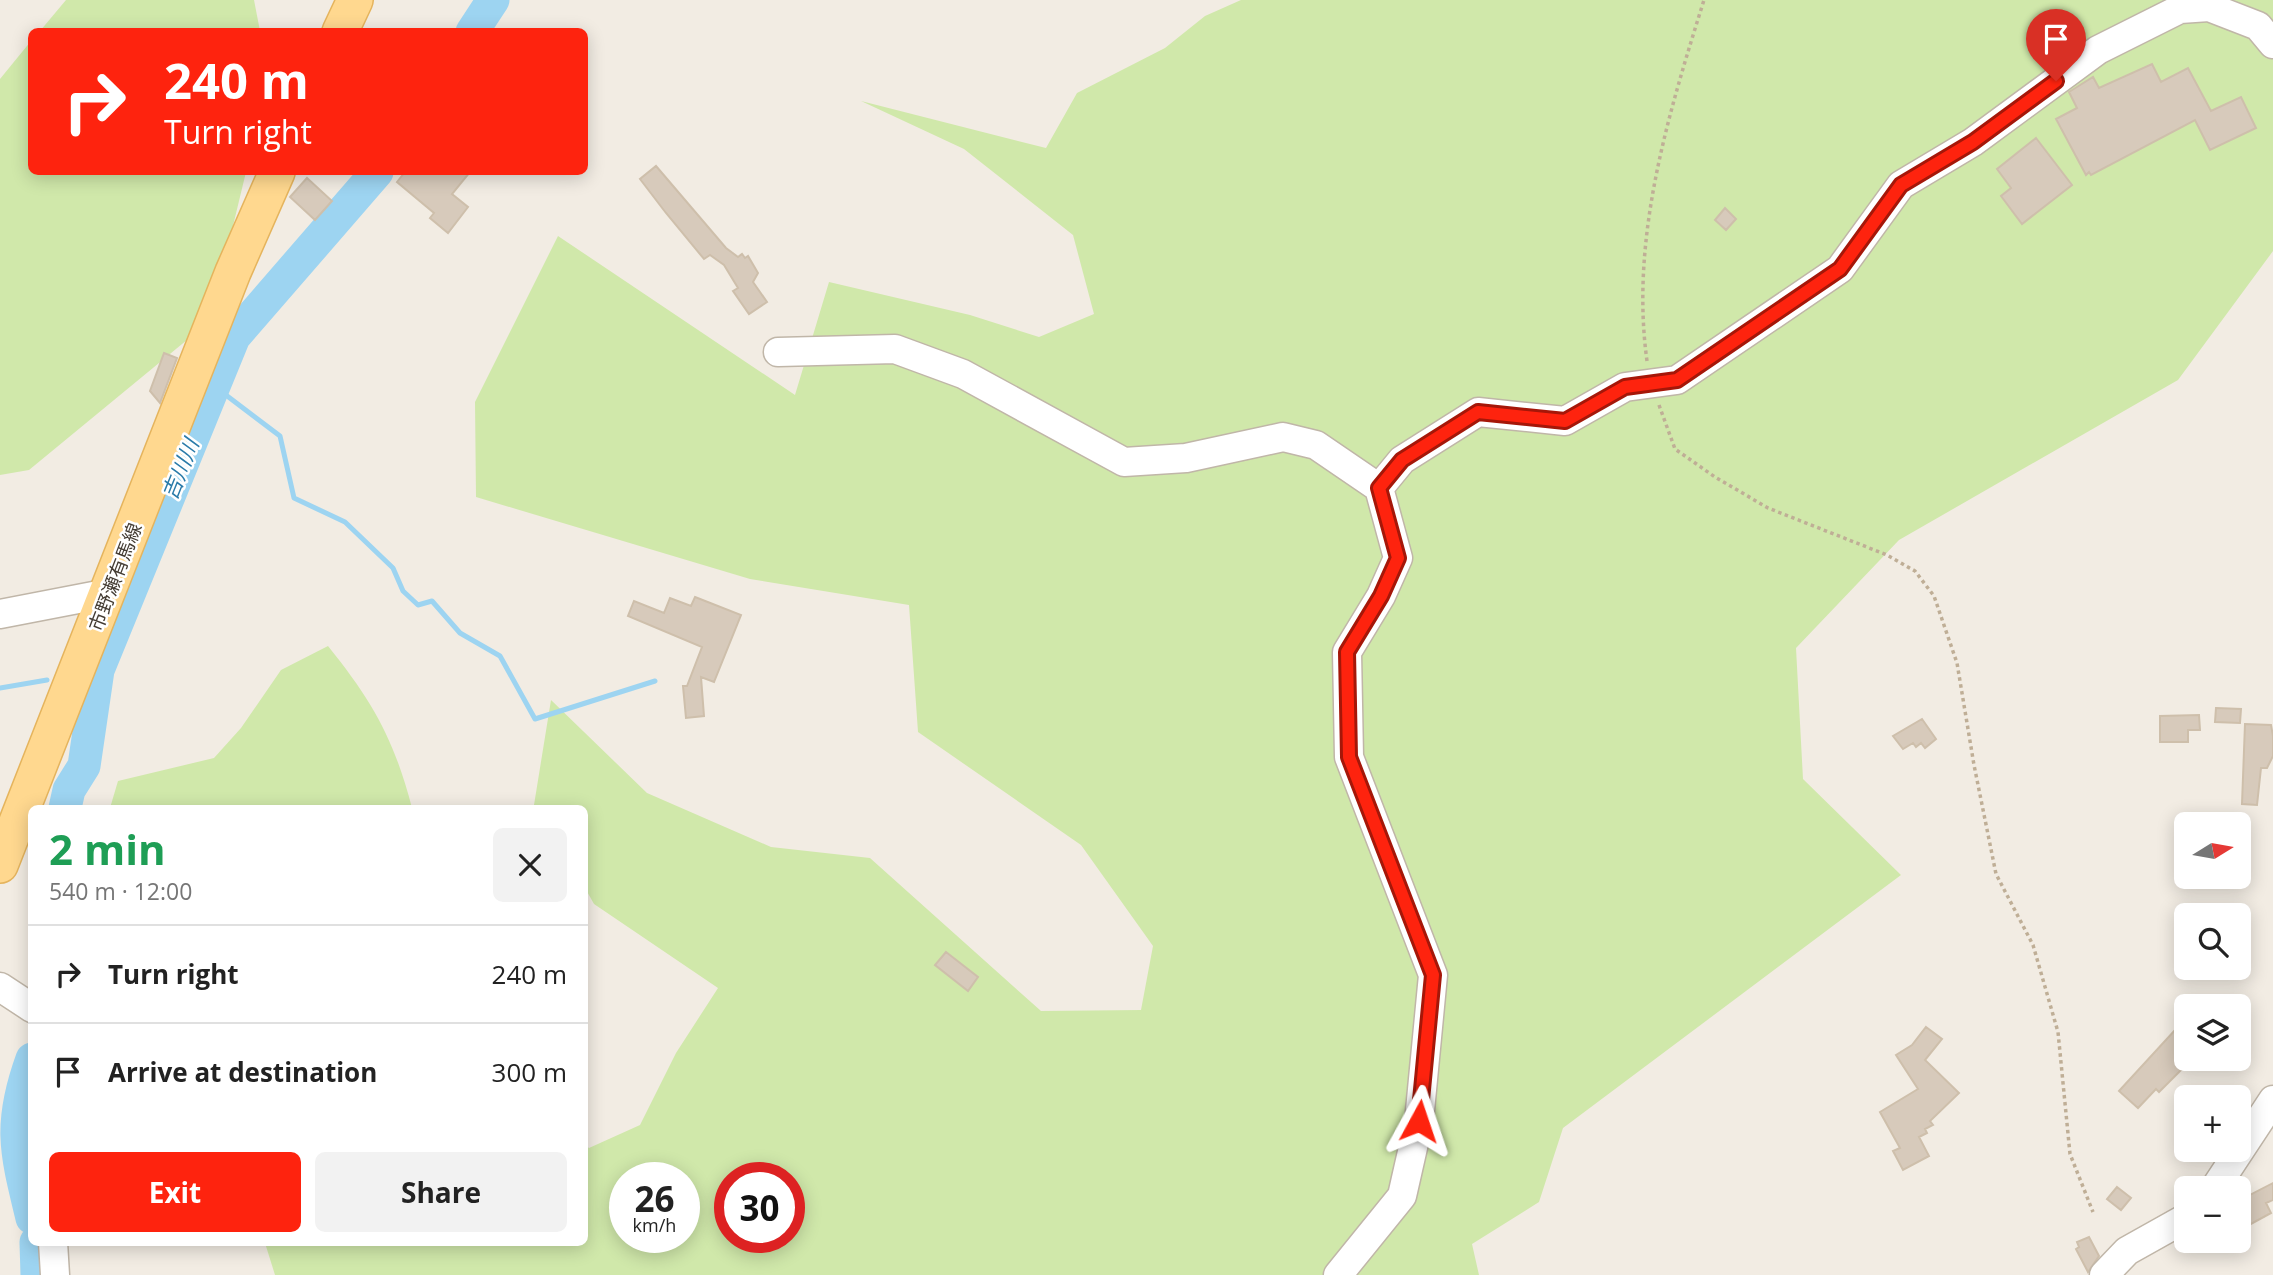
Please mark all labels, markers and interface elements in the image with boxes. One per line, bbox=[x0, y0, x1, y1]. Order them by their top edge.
pin bbox=[2026, 9, 2086, 81]
icon: arrive bbox=[2037, 20, 2075, 58]
text: 240 m bbox=[164, 47, 309, 113]
icon: right bbox=[49, 56, 140, 147]
text: Turn right bbox=[164, 110, 312, 153]
water label: 吉川川 bbox=[155, 433, 206, 503]
street label: 市野瀬有馬線 bbox=[82, 519, 148, 635]
north arrow bbox=[2174, 812, 2250, 889]
map controls bbox=[2174, 812, 2251, 1253]
text: 2 min bbox=[49, 820, 166, 877]
button: close bbox=[493, 828, 567, 902]
text: 540 m · 12:00 bbox=[49, 875, 192, 907]
button: search bbox=[2174, 903, 2251, 980]
icon: right bbox=[49, 955, 87, 993]
text: Turn right bbox=[108, 956, 239, 992]
text: 240 m bbox=[492, 956, 567, 992]
button: layers bbox=[2174, 994, 2251, 1071]
icon: arrive bbox=[49, 1053, 87, 1091]
text: Arrive at destination bbox=[108, 1054, 377, 1090]
text: 300 m bbox=[492, 1054, 567, 1090]
position arrow bbox=[1382, 1084, 1456, 1158]
button: + bbox=[2174, 1085, 2251, 1162]
button: Exit bbox=[49, 1152, 301, 1232]
button: Share bbox=[315, 1152, 567, 1232]
speed limit sign: 30 bbox=[714, 1162, 805, 1253]
text: 26 bbox=[634, 1175, 675, 1222]
button: − bbox=[2174, 1176, 2251, 1253]
text: km/h bbox=[633, 1213, 676, 1237]

